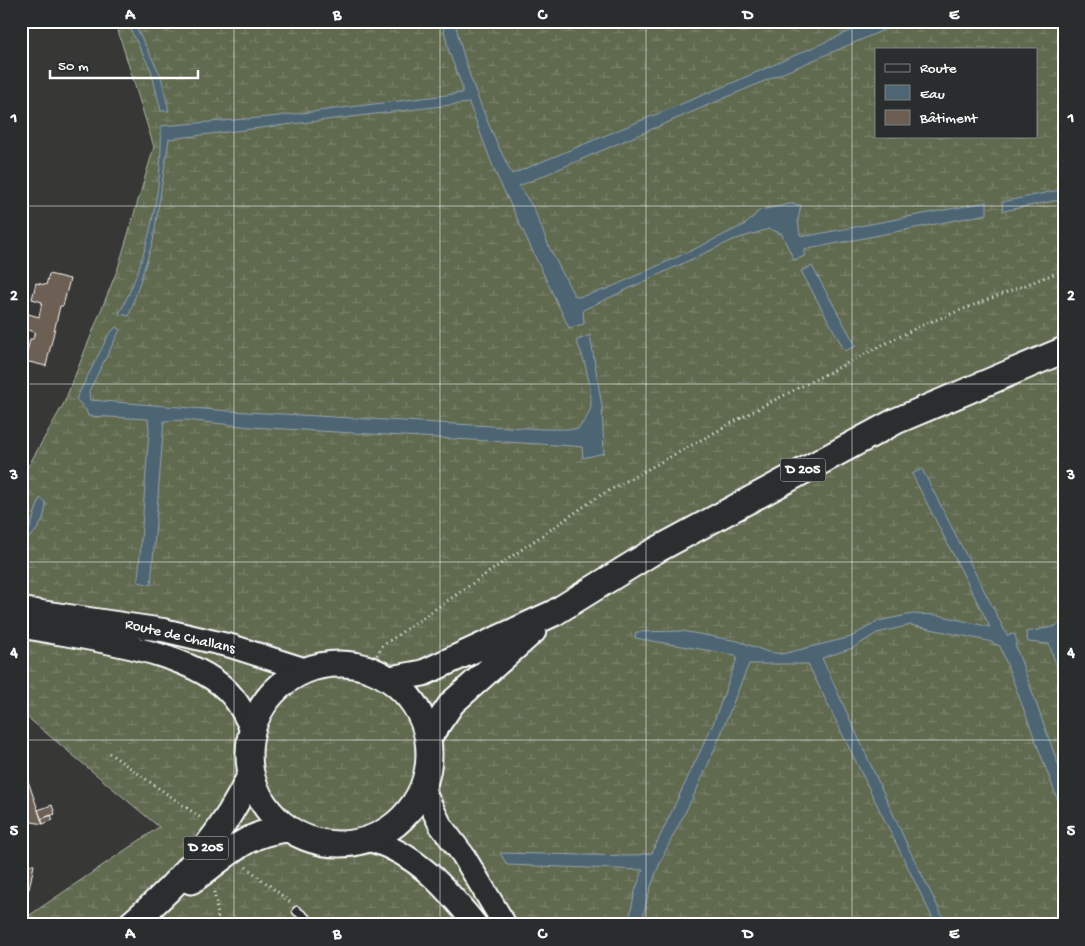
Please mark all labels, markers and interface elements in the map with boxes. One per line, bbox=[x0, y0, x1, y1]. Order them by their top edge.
text: A bbox=[124, 7, 136, 26]
text: B bbox=[332, 7, 342, 26]
text: C bbox=[537, 7, 548, 26]
text: D bbox=[741, 7, 754, 26]
text: E bbox=[949, 7, 960, 26]
scale bar bbox=[50, 48, 198, 80]
legend bbox=[875, 48, 1038, 138]
text: 50 m bbox=[58, 58, 89, 76]
text: Route bbox=[920, 60, 957, 78]
text: Eau bbox=[920, 86, 945, 104]
text: 1 bbox=[10, 110, 17, 129]
text: Bâtiment bbox=[919, 110, 979, 128]
text: 1 bbox=[1067, 110, 1074, 129]
text: 2 bbox=[10, 288, 18, 307]
text: 2 bbox=[1067, 288, 1075, 307]
road number: D 205 bbox=[780, 458, 826, 482]
text: 3 bbox=[9, 467, 18, 486]
text: 3 bbox=[1066, 467, 1075, 486]
street label: Route de Challans bbox=[123, 616, 237, 659]
text: 4 bbox=[9, 645, 18, 664]
text: 4 bbox=[1066, 645, 1075, 664]
text: 5 bbox=[10, 823, 19, 842]
text: 5 bbox=[1067, 823, 1076, 842]
road number: D 205 bbox=[184, 836, 228, 860]
text: A bbox=[124, 926, 136, 945]
text: B bbox=[332, 926, 342, 945]
text: C bbox=[537, 926, 548, 945]
text: D bbox=[741, 926, 754, 945]
text: E bbox=[949, 926, 960, 945]

